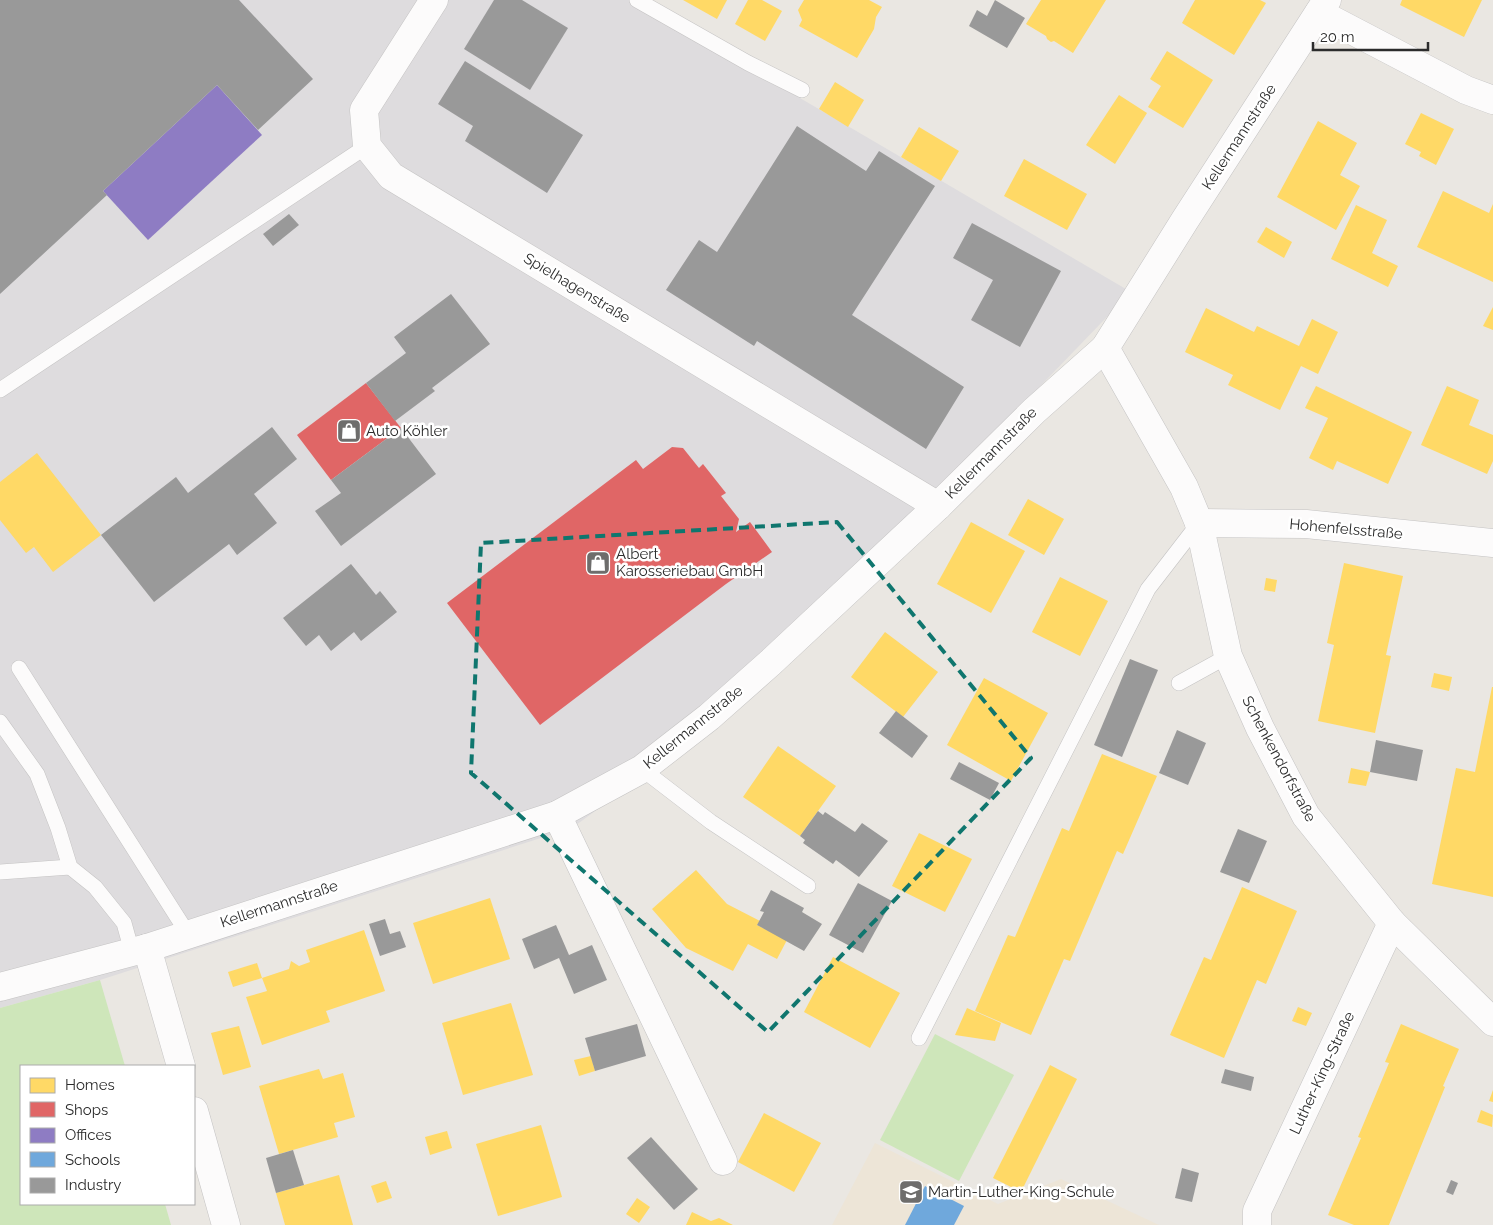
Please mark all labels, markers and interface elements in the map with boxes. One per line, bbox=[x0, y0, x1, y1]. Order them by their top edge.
scale bar bbox=[1313, 20, 1428, 52]
text: 20 m bbox=[1320, 28, 1355, 46]
street label: Kellermannstraße bbox=[1198, 81, 1280, 193]
street label: Spielhagenstraße bbox=[520, 249, 634, 327]
street label: Kellermannstraße bbox=[941, 403, 1041, 503]
shop icon: Auto Köhler bbox=[336, 418, 362, 444]
place label: Auto Köhler bbox=[366, 422, 448, 440]
street label: Hohenfelsstraße bbox=[1289, 515, 1404, 543]
place label: Albert Karosseriebau GmbH bbox=[616, 545, 763, 580]
shop icon: Albert Karosseriebau GmbH bbox=[585, 550, 611, 576]
street label: Kellermannstraße bbox=[640, 681, 746, 773]
street label: Schenkendorfstraße bbox=[1238, 693, 1320, 825]
street label: Kellermannstraße bbox=[218, 876, 340, 931]
street label: Luther-King-Straße bbox=[1286, 1009, 1358, 1137]
legend bbox=[20, 1065, 195, 1205]
text: Homes bbox=[65, 1076, 115, 1094]
text: Shops bbox=[65, 1101, 108, 1119]
text: Offices bbox=[65, 1126, 112, 1144]
text: Schools bbox=[65, 1151, 120, 1169]
text: Industry bbox=[65, 1176, 121, 1194]
school or university icon: Martin-Luther-King-Schule bbox=[898, 1179, 924, 1205]
place label: Martin-Luther-King-Schule bbox=[928, 1183, 1114, 1201]

